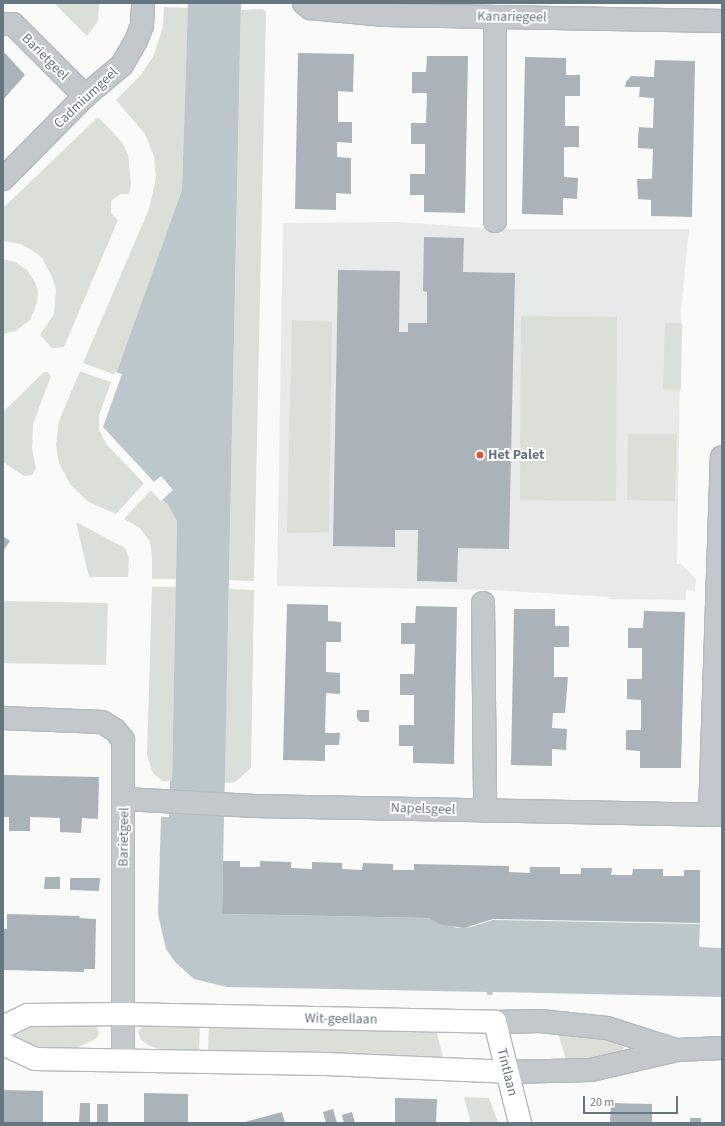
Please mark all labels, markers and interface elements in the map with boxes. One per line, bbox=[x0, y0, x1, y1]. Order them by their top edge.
street label: Kanariegeel bbox=[477, 8, 547, 26]
street label: Barietgeel bbox=[18, 30, 72, 84]
street label: Cadmiumgeel bbox=[50, 64, 122, 132]
place label: Het Palet bbox=[488, 447, 544, 463]
marker: Het Palet bbox=[475, 450, 485, 460]
street label: Napelsgeel bbox=[390, 799, 456, 819]
street label: Barietgeel bbox=[115, 807, 133, 867]
street label: Wit-geellaan bbox=[304, 1010, 378, 1028]
street label: Tintlaan bbox=[493, 1046, 521, 1098]
scale bar bbox=[585, 1088, 680, 1114]
text: 20 m bbox=[590, 1094, 614, 1111]

